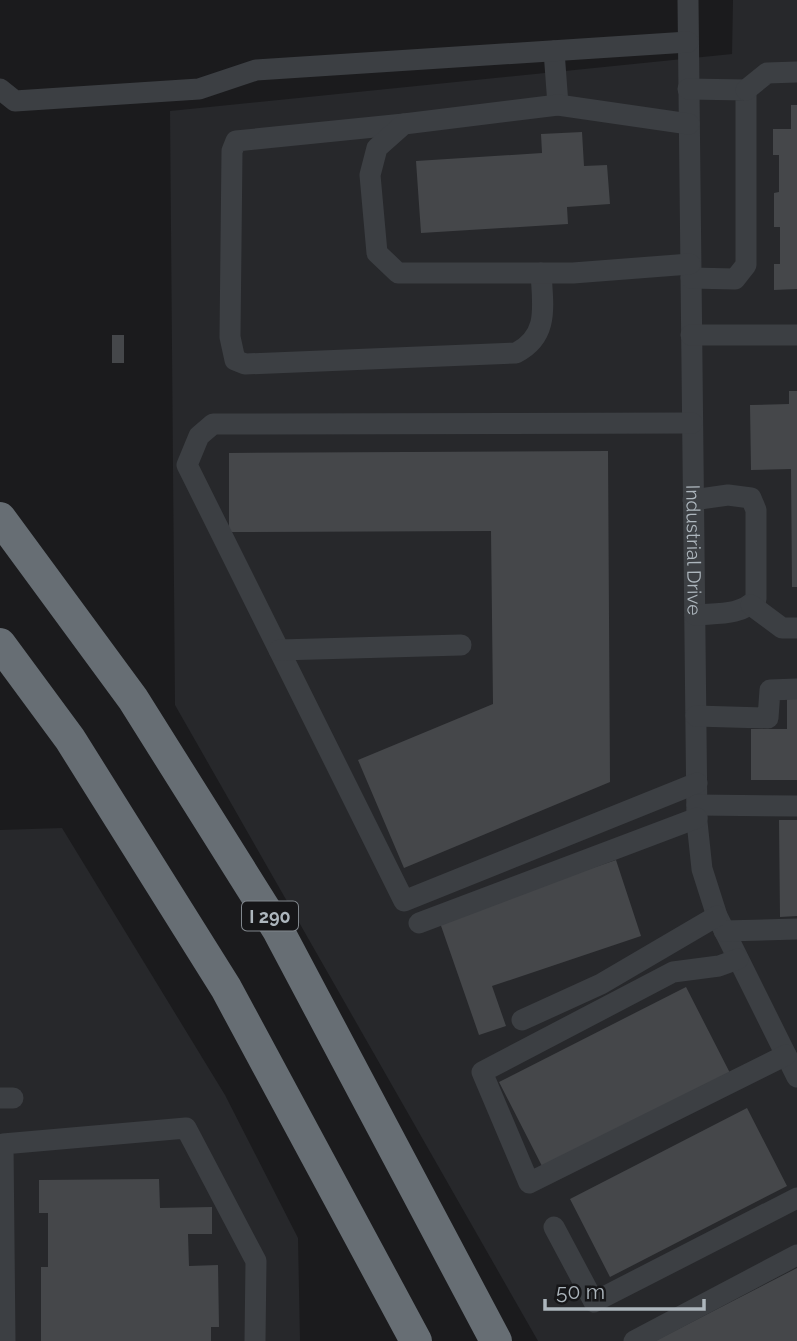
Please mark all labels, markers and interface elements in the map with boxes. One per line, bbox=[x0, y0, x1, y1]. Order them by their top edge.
street label: Industrial Drive bbox=[682, 485, 706, 615]
road number: I 290 bbox=[242, 902, 298, 931]
scale bar bbox=[545, 1268, 704, 1312]
text: 50 m bbox=[556, 1279, 605, 1304]

